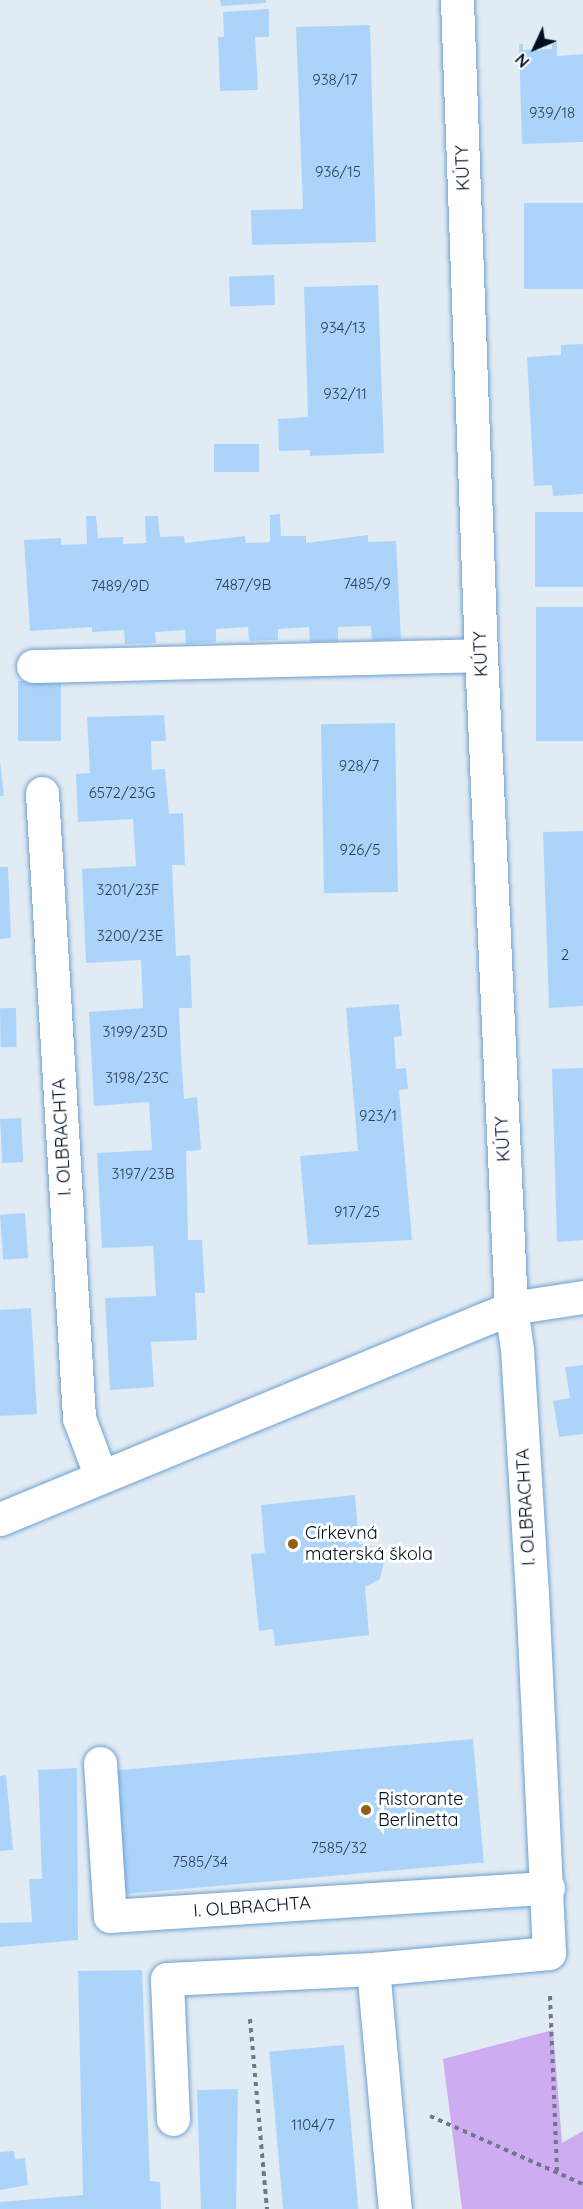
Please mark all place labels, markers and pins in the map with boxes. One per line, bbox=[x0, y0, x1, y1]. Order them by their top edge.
place label: Církevná materská škola bbox=[305, 1523, 433, 1565]
marker: Církevná materská škola bbox=[286, 1537, 300, 1551]
place label: Ristorante Berlinetta bbox=[378, 1789, 463, 1832]
marker: Ristorante Berlinetta bbox=[359, 1803, 373, 1817]

